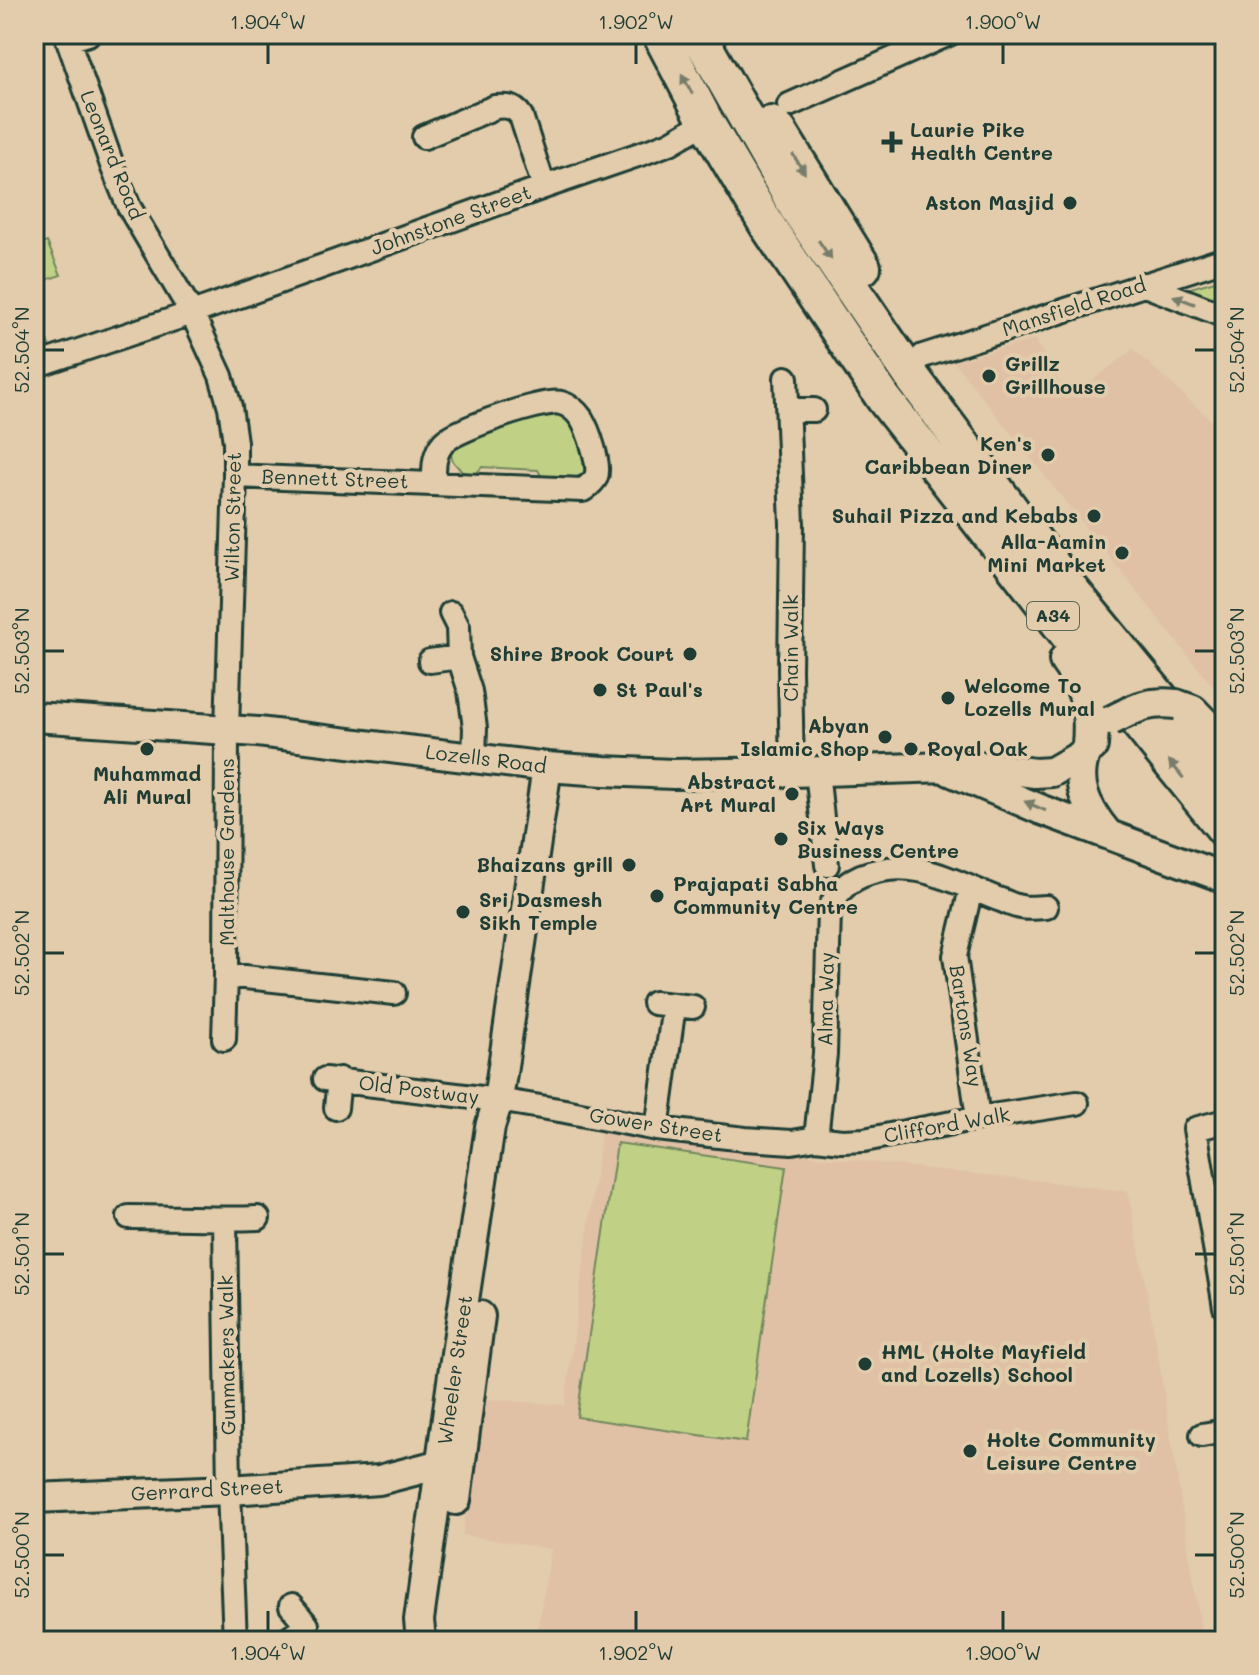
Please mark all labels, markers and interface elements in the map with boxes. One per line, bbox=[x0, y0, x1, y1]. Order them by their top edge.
text: 1.904°W bbox=[230, 8, 306, 34]
text: 1.902°W bbox=[598, 8, 674, 34]
text: 1.900°W bbox=[965, 8, 1041, 34]
one-way arrow bbox=[680, 73, 693, 96]
street label: Leonard Road bbox=[75, 86, 151, 223]
place label: Laurie Pike Health Centre bbox=[910, 116, 1053, 165]
marker: Laurie Pike Health Centre bbox=[881, 131, 903, 153]
one-way arrow bbox=[792, 153, 806, 175]
street label: Johnstone Street bbox=[367, 178, 535, 260]
place label: Aston Masjid bbox=[925, 189, 1054, 215]
marker: Aston Masjid bbox=[1061, 194, 1079, 212]
one-way arrow bbox=[818, 240, 833, 261]
street label: Mansfield Road bbox=[999, 271, 1149, 341]
one-way arrow bbox=[1171, 293, 1195, 306]
text: 52.504°N bbox=[8, 307, 34, 393]
text: 52.504°N bbox=[1223, 307, 1249, 393]
place label: Grillz Grillhouse bbox=[1005, 350, 1106, 399]
marker: Grillz Grillhouse bbox=[980, 367, 998, 385]
place label: Ken's Caribbean Diner bbox=[864, 430, 1032, 479]
marker: Ken's Caribbean Diner bbox=[1039, 446, 1057, 464]
street label: Wilton Street bbox=[218, 452, 246, 582]
street label: Bennett Street bbox=[261, 462, 409, 494]
place label: Suhail Pizza and Kebabs bbox=[832, 502, 1078, 528]
marker: Suhail Pizza and Kebabs bbox=[1085, 507, 1103, 525]
place label: Alla-Aamin Mini Market bbox=[987, 528, 1106, 577]
marker: Alla-Aamin Mini Market bbox=[1113, 544, 1131, 562]
street label: Chain Walk bbox=[777, 594, 803, 702]
road number: A34 bbox=[1027, 602, 1079, 630]
text: 52.503°N bbox=[8, 608, 34, 694]
text: 52.503°N bbox=[1223, 608, 1249, 694]
place label: Shire Brook Court bbox=[490, 640, 674, 666]
marker: Shire Brook Court bbox=[681, 645, 699, 663]
place label: Welcome To Lozells Mural bbox=[964, 672, 1095, 721]
place label: St Paul's bbox=[616, 676, 703, 702]
marker: St Paul's bbox=[591, 681, 609, 699]
marker: Welcome To Lozells Mural bbox=[939, 689, 957, 707]
place label: Abyan Islamic Shop bbox=[740, 712, 869, 761]
marker: Abyan Islamic Shop bbox=[876, 728, 894, 746]
place label: Royal Oak bbox=[927, 735, 1028, 761]
street label: Lozells Road bbox=[424, 738, 548, 778]
marker: Muhammad Ali Mural bbox=[138, 740, 156, 758]
marker: Royal Oak bbox=[902, 740, 920, 758]
street label: Malthouse Gardens bbox=[213, 758, 239, 946]
place label: Muhammad Ali Mural bbox=[93, 760, 201, 809]
one-way arrow bbox=[1168, 760, 1185, 780]
place label: Abstract Art Mural bbox=[680, 768, 776, 817]
marker: Abstract Art Mural bbox=[783, 785, 801, 803]
one-way arrow bbox=[1023, 799, 1047, 813]
place label: Six Ways Business Centre bbox=[797, 814, 959, 863]
marker: Six Ways Business Centre bbox=[772, 830, 790, 848]
place label: Bhaizans grill bbox=[477, 851, 613, 877]
marker: Bhaizans grill bbox=[620, 856, 638, 874]
place label: Prajapati Sabha Community Centre bbox=[673, 870, 858, 919]
place label: Sri Dasmesh Sikh Temple bbox=[479, 886, 602, 935]
marker: Prajapati Sabha Community Centre bbox=[648, 887, 666, 905]
marker: Sri Dasmesh Sikh Temple bbox=[454, 903, 472, 921]
text: 52.502°N bbox=[8, 910, 34, 996]
text: 52.502°N bbox=[1223, 910, 1249, 996]
street label: Alma Way bbox=[811, 952, 839, 1046]
street label: Bartons Way bbox=[945, 963, 989, 1089]
street label: Old Postway bbox=[358, 1069, 481, 1109]
street label: Clifford Walk bbox=[882, 1100, 1012, 1148]
street label: Gower Street bbox=[588, 1101, 725, 1147]
text: 52.501°N bbox=[8, 1212, 34, 1296]
text: 52.501°N bbox=[1223, 1212, 1249, 1296]
street label: Gunmakers Walk bbox=[212, 1275, 240, 1435]
street label: Wheeler Street bbox=[431, 1293, 477, 1446]
place label: HML (Holte Mayfield and Lozells) School bbox=[881, 1338, 1086, 1387]
marker: HML (Holte Mayfield and Lozells) School bbox=[856, 1355, 874, 1373]
place label: Holte Community Leisure Centre bbox=[986, 1426, 1156, 1475]
marker: Holte Community Leisure Centre bbox=[961, 1442, 979, 1460]
street label: Gerrard Street bbox=[130, 1472, 284, 1506]
text: 52.500°N bbox=[8, 1511, 34, 1599]
text: 52.500°N bbox=[1223, 1511, 1249, 1599]
text: 1.904°W bbox=[230, 1639, 306, 1665]
text: 1.902°W bbox=[598, 1639, 674, 1665]
text: 1.900°W bbox=[965, 1639, 1041, 1665]

